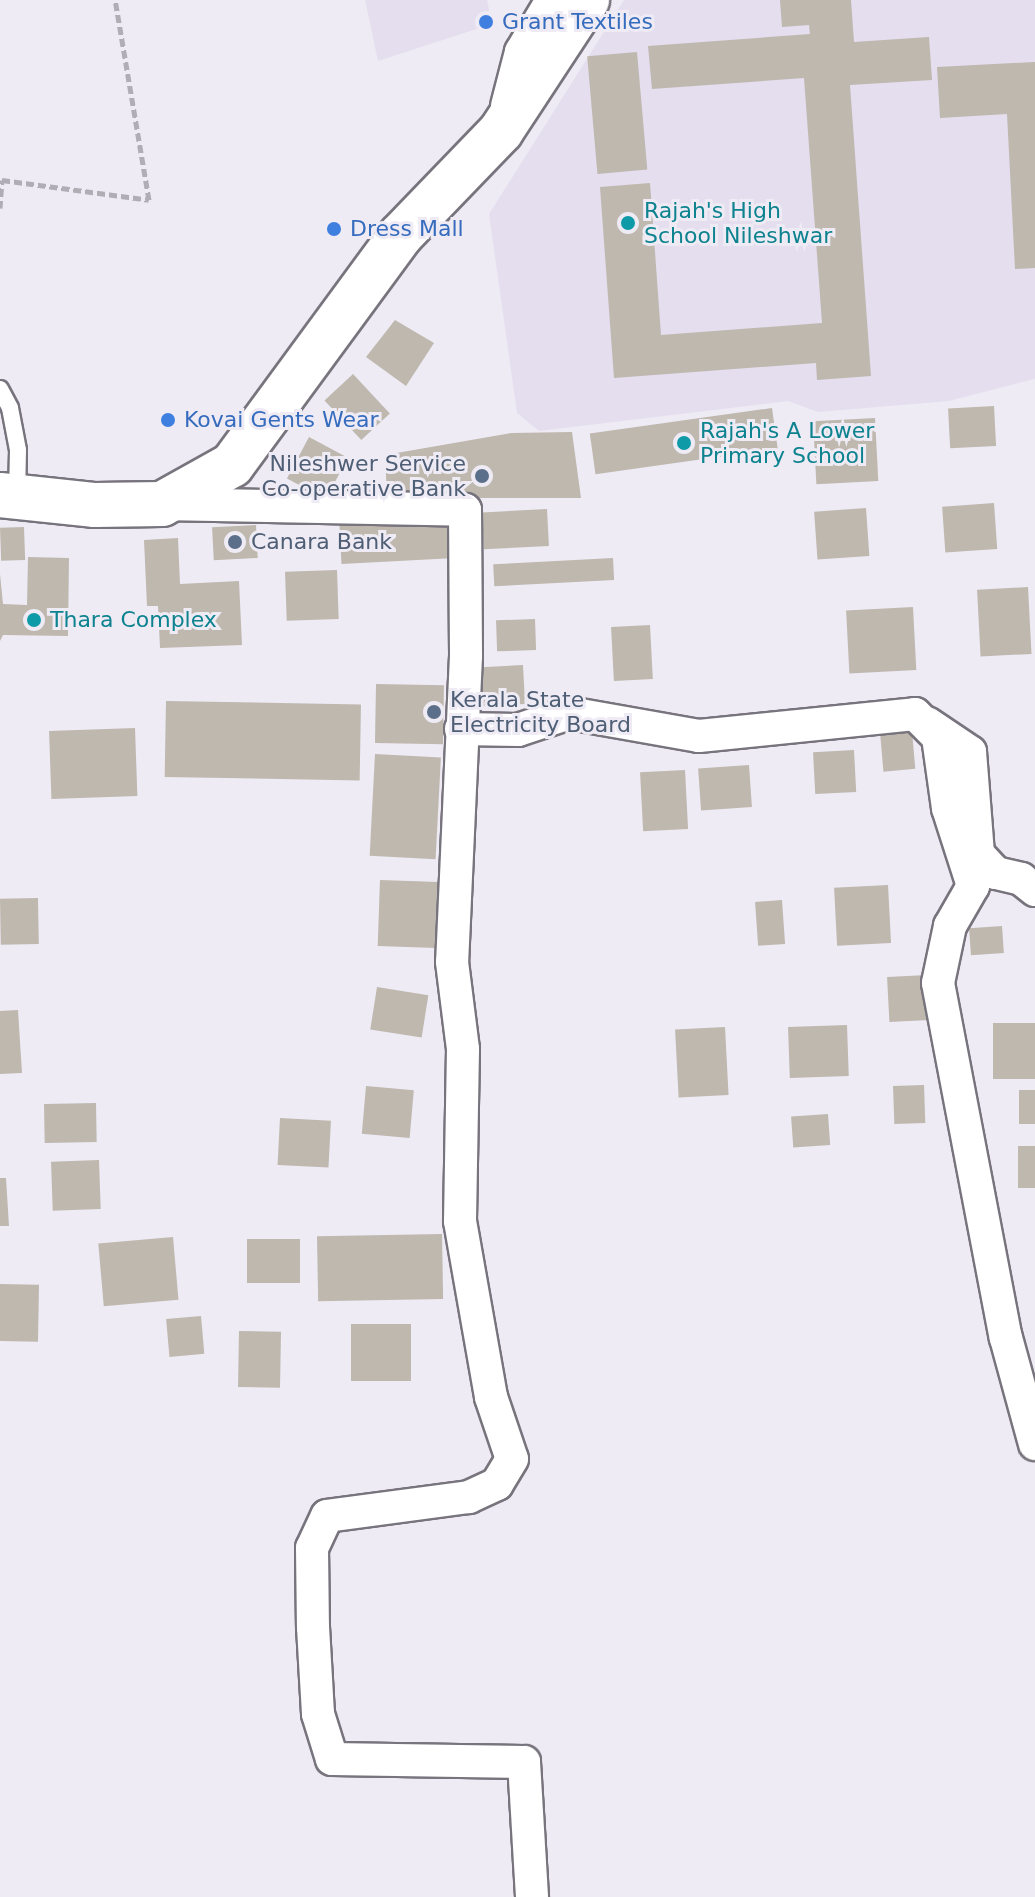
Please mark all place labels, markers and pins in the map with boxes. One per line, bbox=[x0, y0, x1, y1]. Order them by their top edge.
place label: Grant Textiles bbox=[502, 9, 653, 35]
marker: Grant Textiles bbox=[477, 13, 495, 31]
place label: Rajah's High School Nileshwar bbox=[644, 197, 832, 248]
marker: Rajah's High School Nileshwar bbox=[619, 214, 637, 232]
place label: Dress Mall bbox=[350, 216, 464, 242]
marker: Dress Mall bbox=[325, 220, 343, 238]
place label: Kovai Gents Wear bbox=[184, 407, 379, 433]
marker: Kovai Gents Wear bbox=[159, 411, 177, 429]
place label: Rajah's A Lower Primary School bbox=[700, 417, 874, 468]
marker: Rajah's A Lower Primary School bbox=[675, 434, 693, 452]
place label: Nileshwer Service Co-operative Bank bbox=[261, 450, 466, 502]
marker: Nileshwer Service Co-operative Bank bbox=[473, 467, 491, 485]
place label: Canara Bank bbox=[251, 529, 392, 555]
marker: Canara Bank bbox=[226, 533, 244, 551]
place label: Thara Complex bbox=[50, 607, 217, 633]
marker: Thara Complex bbox=[25, 611, 43, 629]
place label: Kerala State Electricity Board bbox=[450, 686, 631, 738]
marker: Kerala State Electricity Board bbox=[425, 703, 443, 721]

